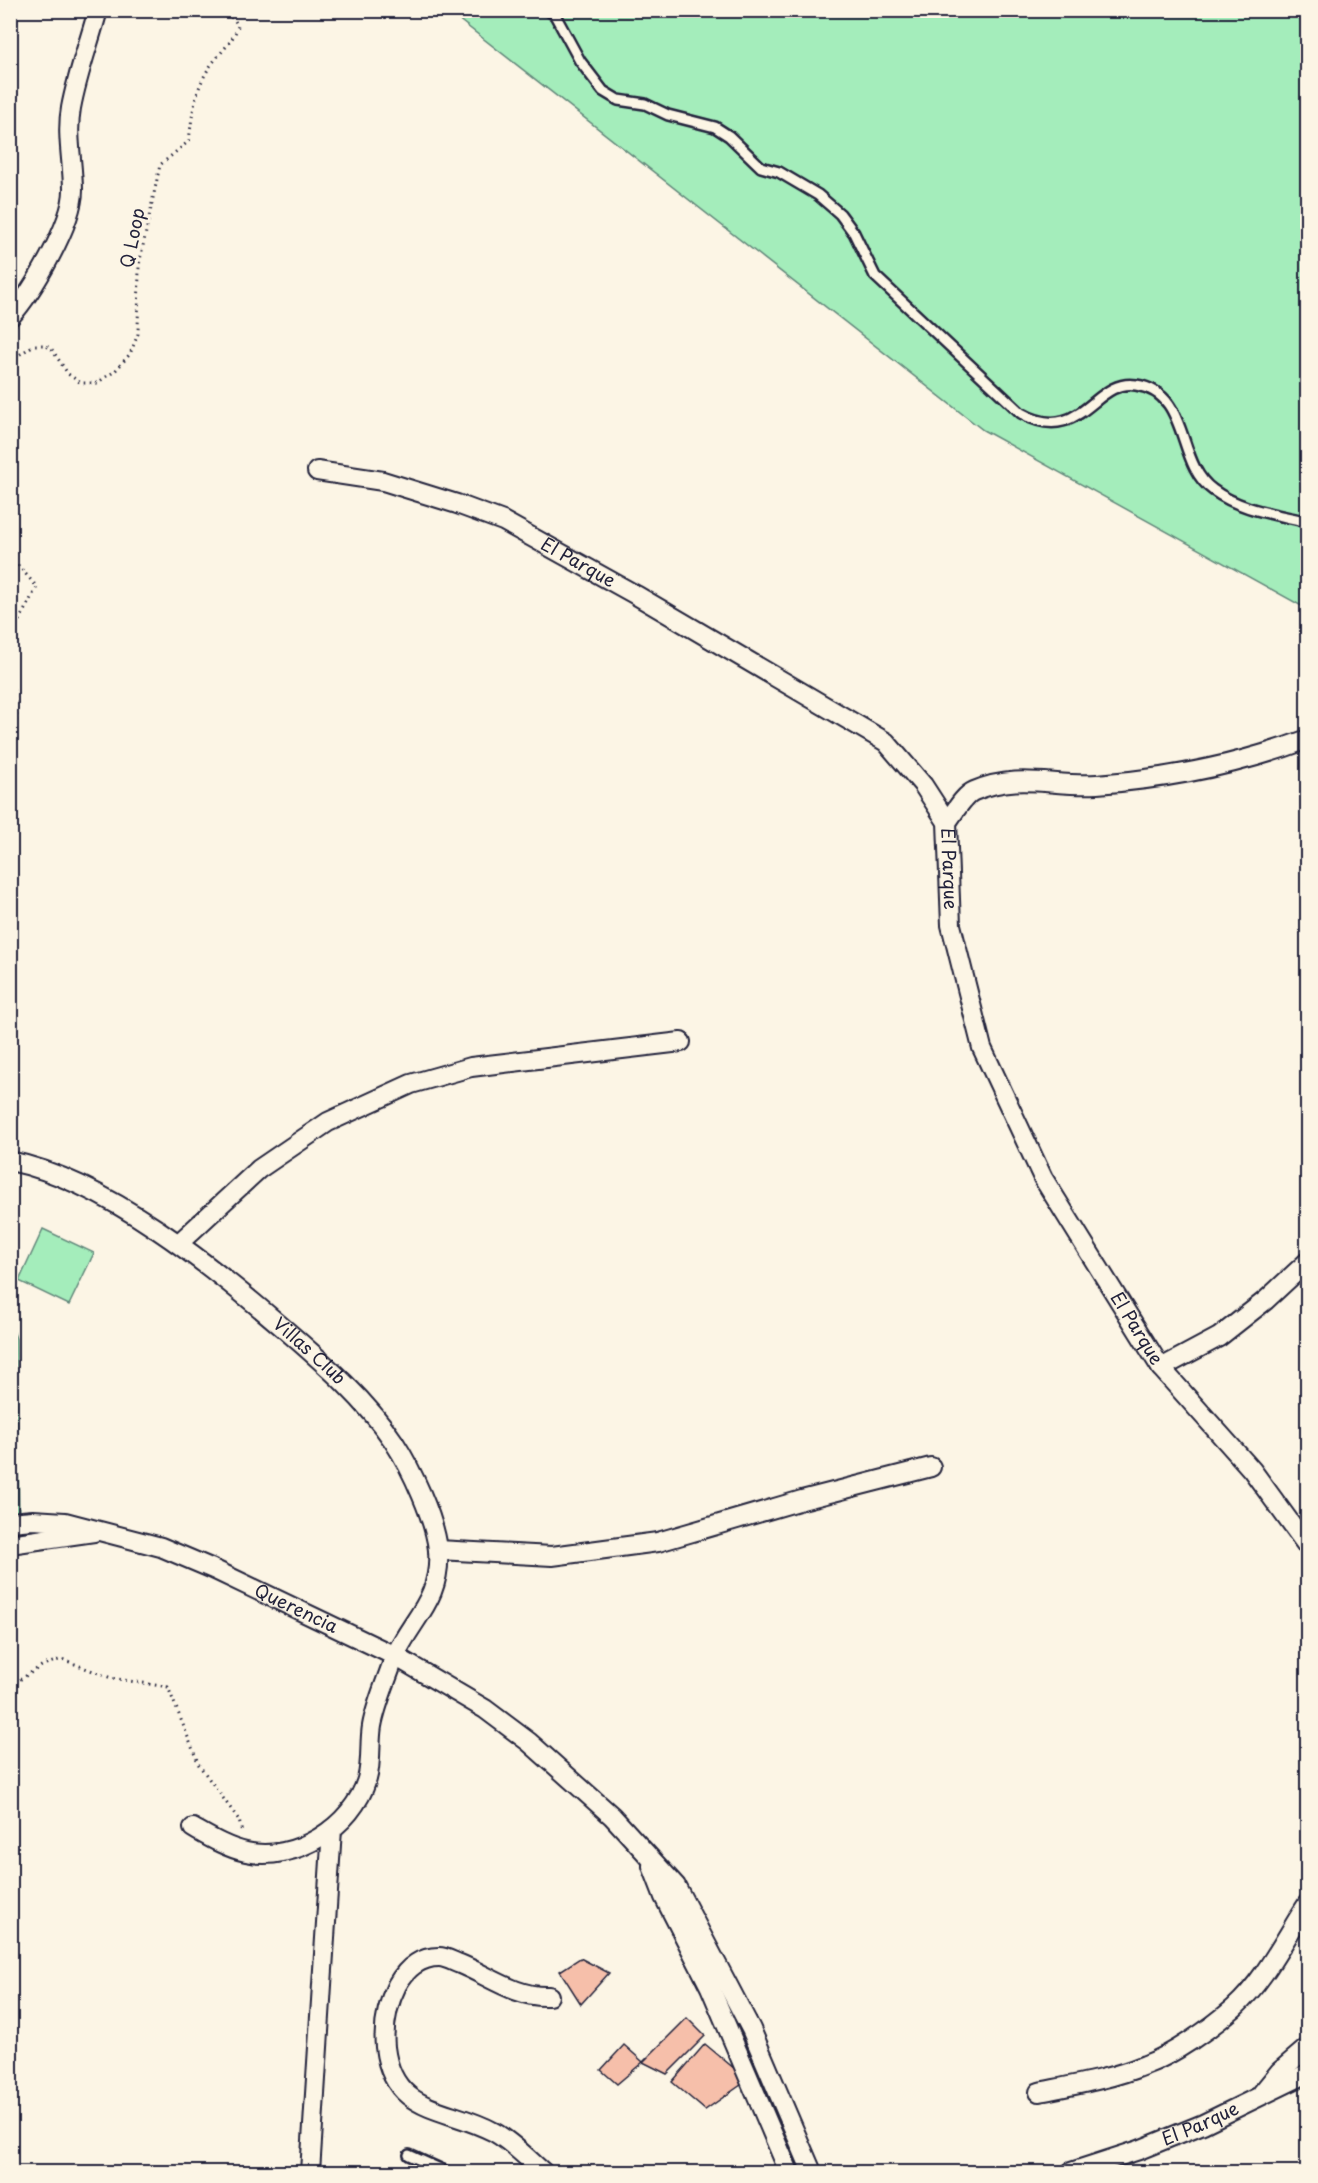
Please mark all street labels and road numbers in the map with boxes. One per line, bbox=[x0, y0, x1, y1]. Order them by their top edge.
street label: Q Loop bbox=[112, 205, 151, 270]
street label: El Parque bbox=[536, 530, 621, 593]
street label: El Parque bbox=[935, 827, 965, 910]
street label: El Parque bbox=[1105, 1286, 1171, 1370]
street label: Villas Club bbox=[268, 1310, 353, 1390]
street label: Querencia bbox=[251, 1576, 343, 1639]
street label: El Parque bbox=[1157, 2094, 1243, 2151]

